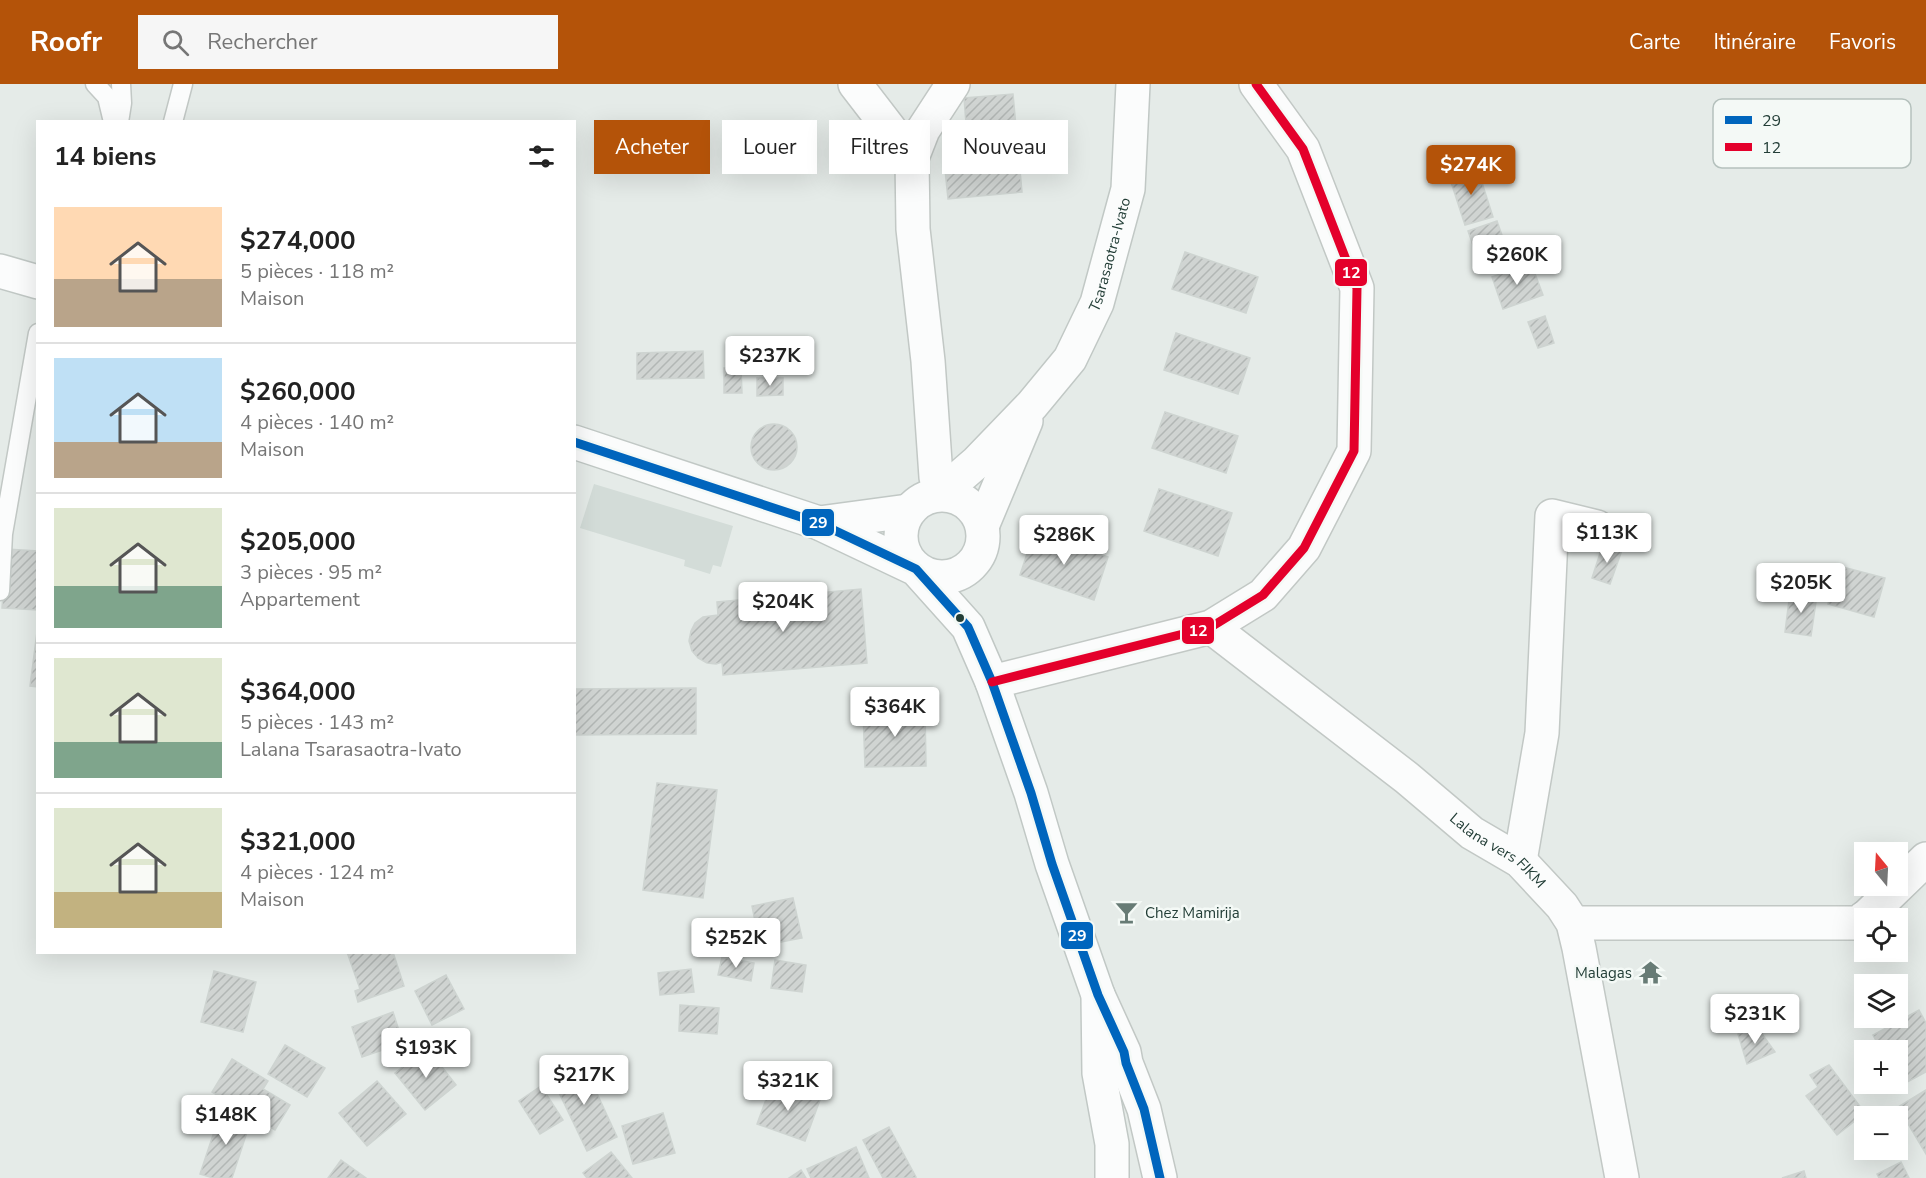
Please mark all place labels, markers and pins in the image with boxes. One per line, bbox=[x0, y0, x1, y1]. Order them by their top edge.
pin: $274K bbox=[1429, 145, 1513, 196]
pin: $260K bbox=[1475, 235, 1559, 286]
pin: $237K bbox=[728, 336, 812, 387]
pin: $113K bbox=[1565, 513, 1649, 564]
pin: $286K bbox=[1022, 515, 1106, 566]
pin: $205K bbox=[1759, 563, 1843, 614]
pin: $204K bbox=[741, 582, 825, 633]
unlabelled marker bbox=[954, 612, 966, 624]
pin: $364K bbox=[853, 687, 937, 738]
bar icon: Chez Mamirija bbox=[1114, 900, 1140, 926]
place label: Chez Mamirija bbox=[1145, 903, 1240, 923]
pin: $252K bbox=[694, 918, 778, 969]
temple icon: Malagas bbox=[1637, 960, 1663, 986]
place label: Malagas bbox=[1575, 963, 1632, 983]
pin: $231K bbox=[1713, 994, 1797, 1045]
pin: $193K bbox=[384, 1028, 468, 1079]
pin: $217K bbox=[542, 1055, 626, 1106]
pin: $321K bbox=[746, 1061, 830, 1112]
pin: $148K bbox=[184, 1095, 268, 1146]

